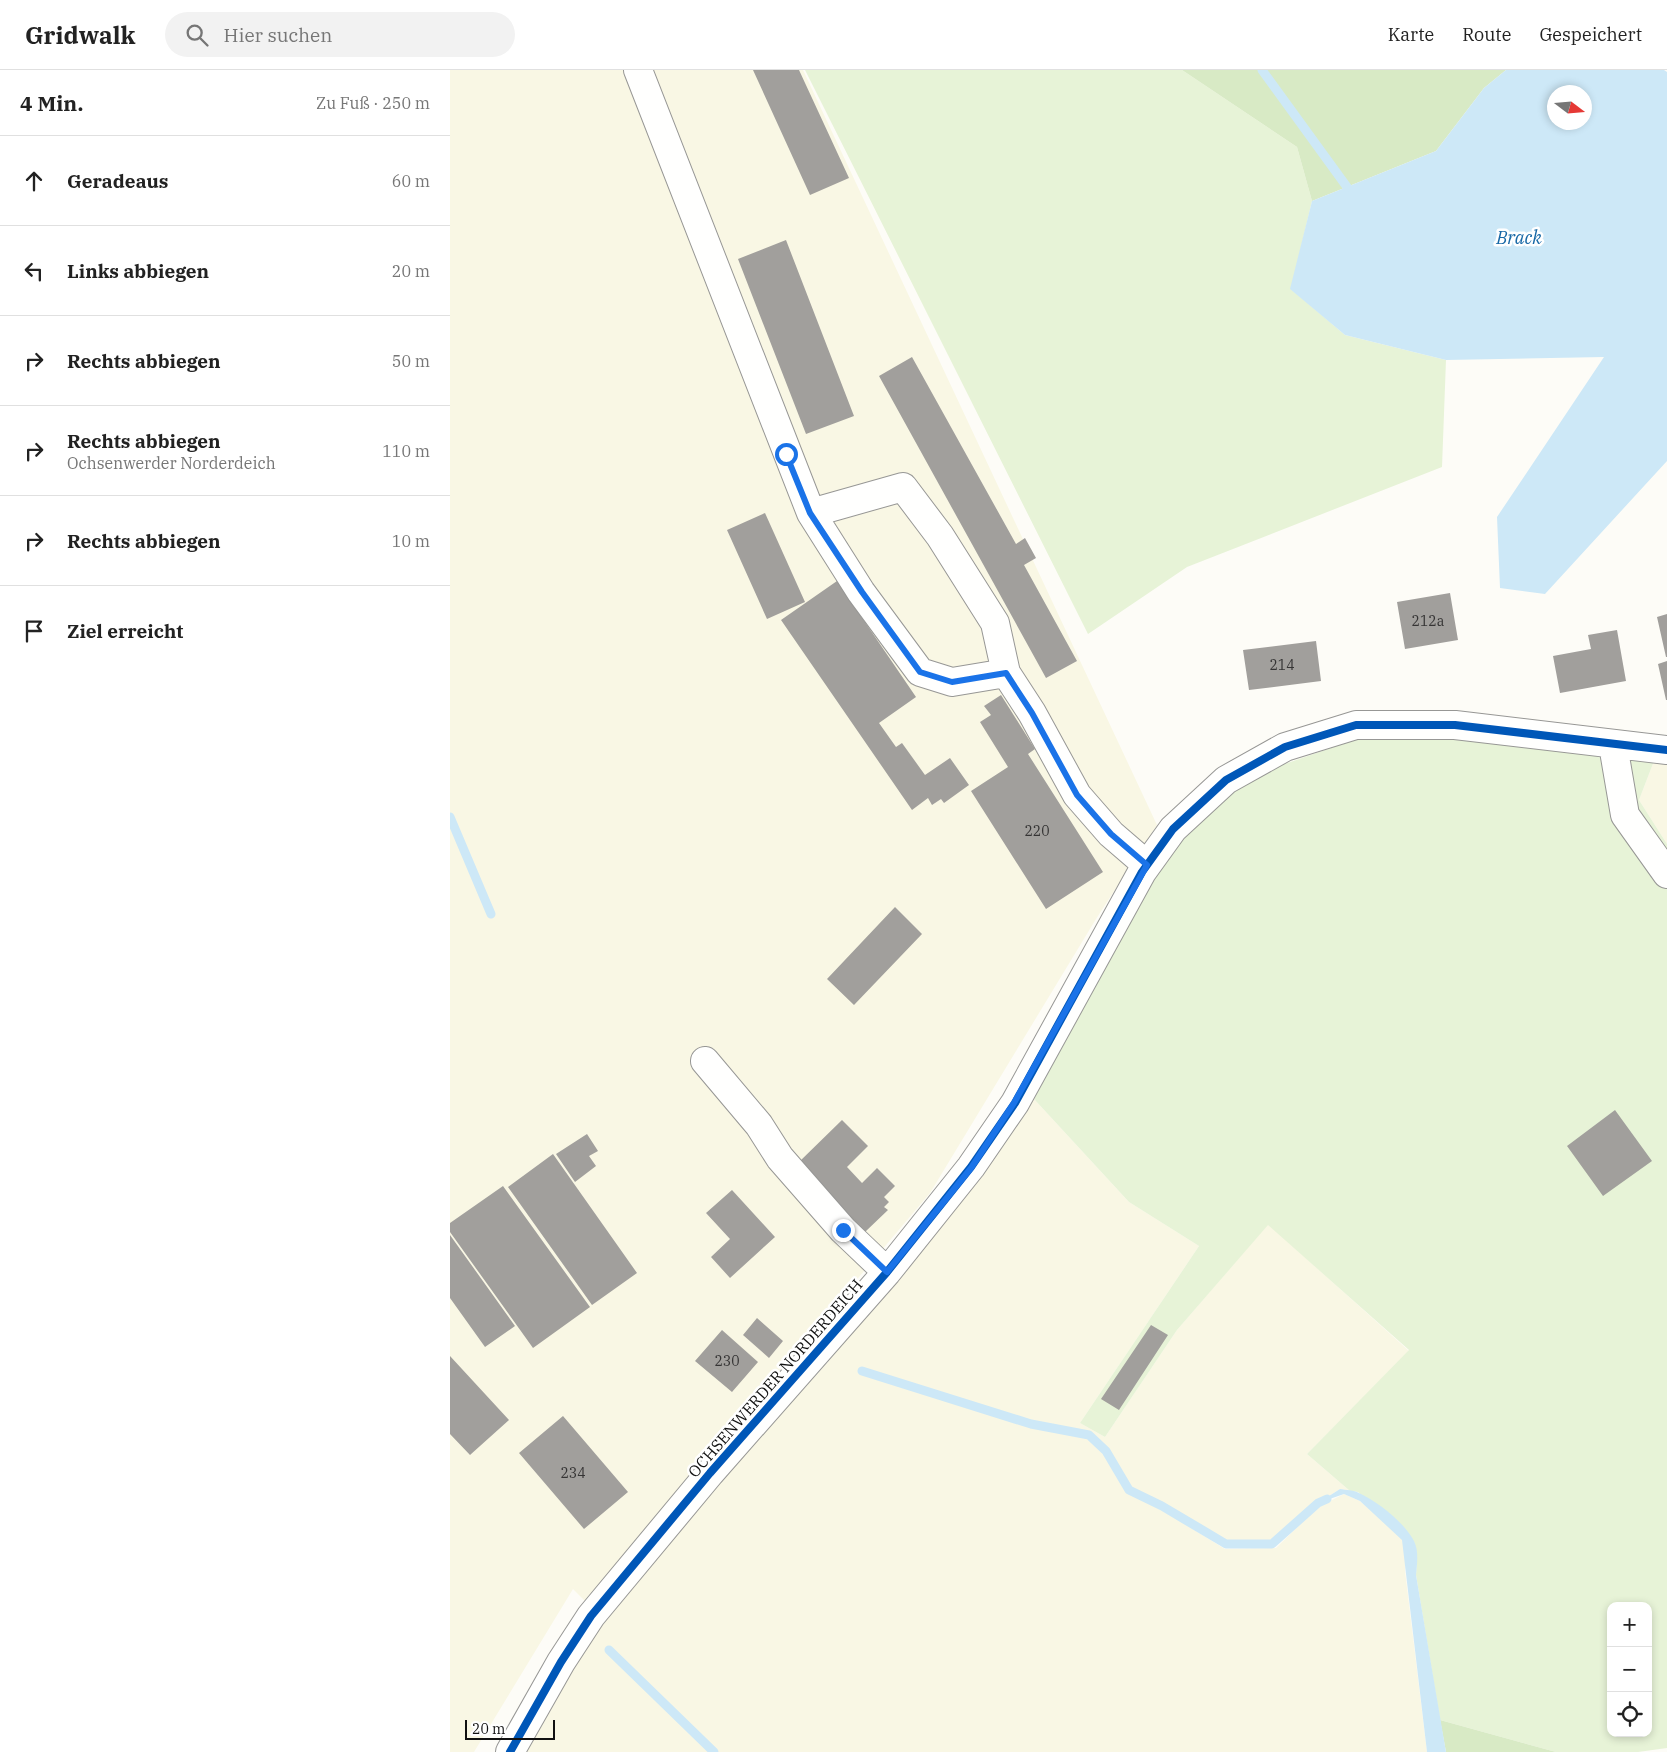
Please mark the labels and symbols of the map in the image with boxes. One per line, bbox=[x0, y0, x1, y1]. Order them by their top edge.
north arrow bbox=[1547, 85, 1592, 130]
water label: Brack bbox=[1495, 226, 1542, 249]
route start bbox=[775, 443, 798, 466]
house number: 212a bbox=[1412, 612, 1445, 630]
house number: 214 bbox=[1269, 656, 1295, 674]
house number: 220 bbox=[1024, 822, 1050, 840]
route end bbox=[832, 1219, 855, 1242]
street label: OCHSENWERDER NORDERDEICH bbox=[683, 1275, 867, 1481]
house number: 230 bbox=[714, 1352, 740, 1370]
house number: 234 bbox=[560, 1464, 586, 1482]
scale bar bbox=[465, 1717, 555, 1740]

